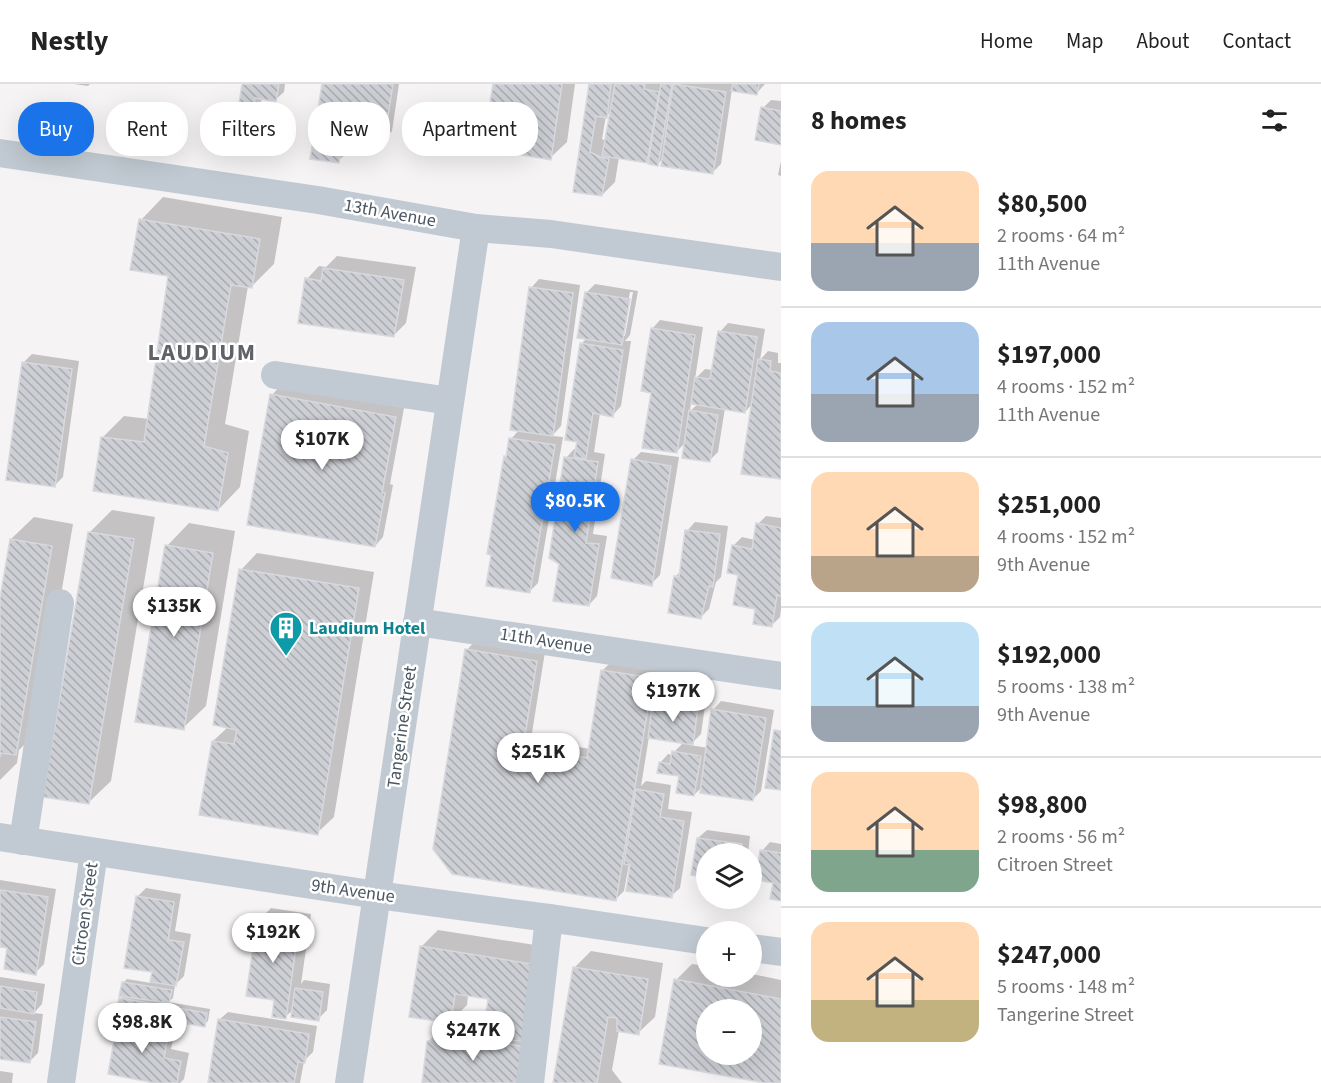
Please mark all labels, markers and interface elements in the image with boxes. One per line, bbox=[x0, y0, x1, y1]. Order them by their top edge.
text: Nestly bbox=[30, 21, 108, 61]
text: Home bbox=[980, 26, 1033, 56]
text: Map bbox=[1066, 26, 1104, 56]
text: About bbox=[1137, 26, 1189, 56]
text: Contact bbox=[1222, 26, 1291, 56]
chip: Buy bbox=[18, 102, 94, 156]
chip: Rent bbox=[106, 102, 188, 156]
chip: Filters bbox=[200, 102, 296, 156]
chip: New bbox=[308, 102, 390, 156]
chip: Apartment bbox=[402, 102, 538, 156]
text: 8 homes bbox=[811, 102, 906, 139]
icon: filters bbox=[1258, 104, 1291, 137]
text: $80,500 bbox=[997, 185, 1087, 222]
street label: 13th Avenue bbox=[342, 193, 438, 233]
icon: home bbox=[859, 195, 931, 267]
text: 2 rooms · 64 m² bbox=[997, 222, 1125, 250]
text: 11th Avenue bbox=[997, 250, 1100, 278]
district label: LAUDIUM bbox=[148, 335, 256, 370]
text: $197,000 bbox=[997, 336, 1101, 373]
icon: home bbox=[859, 346, 931, 418]
text: 4 rooms · 152 m² bbox=[997, 373, 1135, 401]
text: 11th Avenue bbox=[997, 401, 1100, 429]
pin: $107K bbox=[280, 420, 364, 471]
text: $107K bbox=[295, 425, 349, 453]
pin: $80.5K bbox=[526, 482, 624, 533]
text: $251,000 bbox=[997, 486, 1101, 523]
text: $80.5K bbox=[545, 487, 605, 515]
icon: home bbox=[859, 496, 931, 568]
text: 4 rooms · 152 m² bbox=[997, 523, 1135, 551]
text: 9th Avenue bbox=[997, 551, 1090, 579]
pin: $135K bbox=[132, 587, 216, 638]
text: $135K bbox=[147, 592, 201, 620]
building icon: Laudium Hotel bbox=[268, 610, 304, 657]
place label: Laudium Hotel bbox=[309, 616, 425, 641]
street label: 11th Avenue bbox=[498, 621, 594, 661]
text: $192,000 bbox=[997, 636, 1101, 673]
icon: home bbox=[859, 646, 931, 718]
street label: Tangerine Street bbox=[381, 664, 423, 790]
pin: $197K bbox=[631, 672, 715, 723]
text: 5 rooms · 138 m² bbox=[997, 673, 1135, 701]
text: $197K bbox=[646, 677, 700, 705]
text: 9th Avenue bbox=[997, 701, 1090, 729]
pin: $251K bbox=[496, 733, 580, 784]
text: $251K bbox=[511, 738, 565, 766]
text: $98,800 bbox=[997, 786, 1087, 823]
icon: home bbox=[859, 796, 931, 868]
text: 2 rooms · 56 m² bbox=[997, 823, 1125, 851]
map controls bbox=[696, 843, 762, 1065]
button: layers bbox=[696, 843, 762, 909]
text: Citroen Street bbox=[997, 851, 1113, 879]
street label: Citroen Street bbox=[65, 861, 105, 967]
street label: 9th Avenue bbox=[310, 873, 396, 909]
pin: $192K bbox=[231, 913, 315, 964]
text: $192K bbox=[246, 918, 300, 946]
button: + bbox=[696, 921, 762, 987]
text: $247,000 bbox=[997, 936, 1101, 973]
icon: home bbox=[859, 946, 931, 1018]
text: 5 rooms · 148 m² bbox=[997, 973, 1135, 1001]
button: − bbox=[696, 999, 762, 1065]
text: Tangerine Street bbox=[997, 1001, 1134, 1029]
pin: $98.8K bbox=[93, 1003, 191, 1054]
text: $98.8K bbox=[112, 1008, 172, 1036]
pin: $247K bbox=[431, 1011, 515, 1062]
text: $247K bbox=[446, 1016, 500, 1044]

